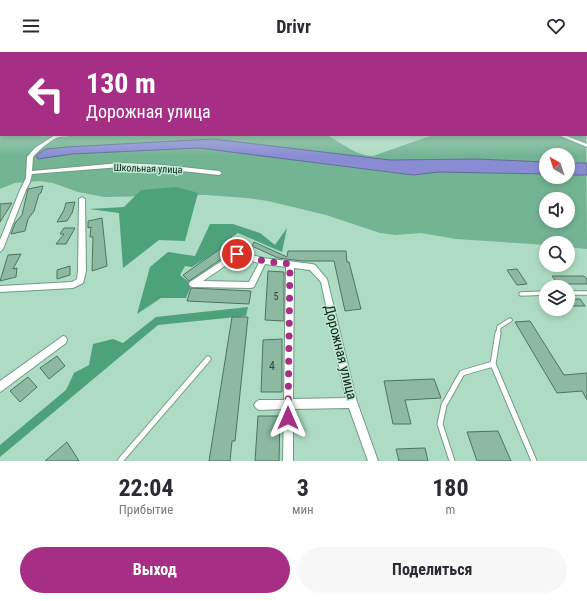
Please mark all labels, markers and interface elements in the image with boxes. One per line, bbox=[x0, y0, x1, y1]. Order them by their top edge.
icon: menu bbox=[20, 15, 42, 37]
icon: heart bbox=[545, 15, 567, 37]
text: Drivr bbox=[276, 16, 311, 37]
text: 130 m bbox=[86, 67, 156, 100]
icon: left bbox=[20, 68, 72, 120]
text: Дорожная улица bbox=[86, 101, 211, 122]
north arrow bbox=[539, 148, 575, 184]
map controls bbox=[539, 148, 575, 316]
street label: Школьная улица bbox=[113, 162, 183, 175]
button: sound bbox=[539, 192, 575, 228]
button: search bbox=[539, 236, 575, 272]
pin bbox=[220, 237, 254, 271]
icon: arrive bbox=[226, 243, 248, 265]
button: layers bbox=[539, 280, 575, 316]
house number: 5 bbox=[274, 291, 279, 302]
street label: Дорожная улица bbox=[322, 303, 360, 401]
house number: 4 bbox=[269, 359, 275, 373]
position arrow bbox=[267, 397, 309, 439]
text: 22:04 bbox=[118, 474, 174, 502]
text: 3 bbox=[297, 474, 309, 502]
text: 180 bbox=[432, 474, 469, 502]
text: Прибытие bbox=[119, 502, 173, 517]
text: мин bbox=[292, 502, 314, 517]
text: m bbox=[445, 502, 455, 517]
button: Выход bbox=[20, 547, 290, 593]
button: Поделиться bbox=[298, 547, 567, 593]

